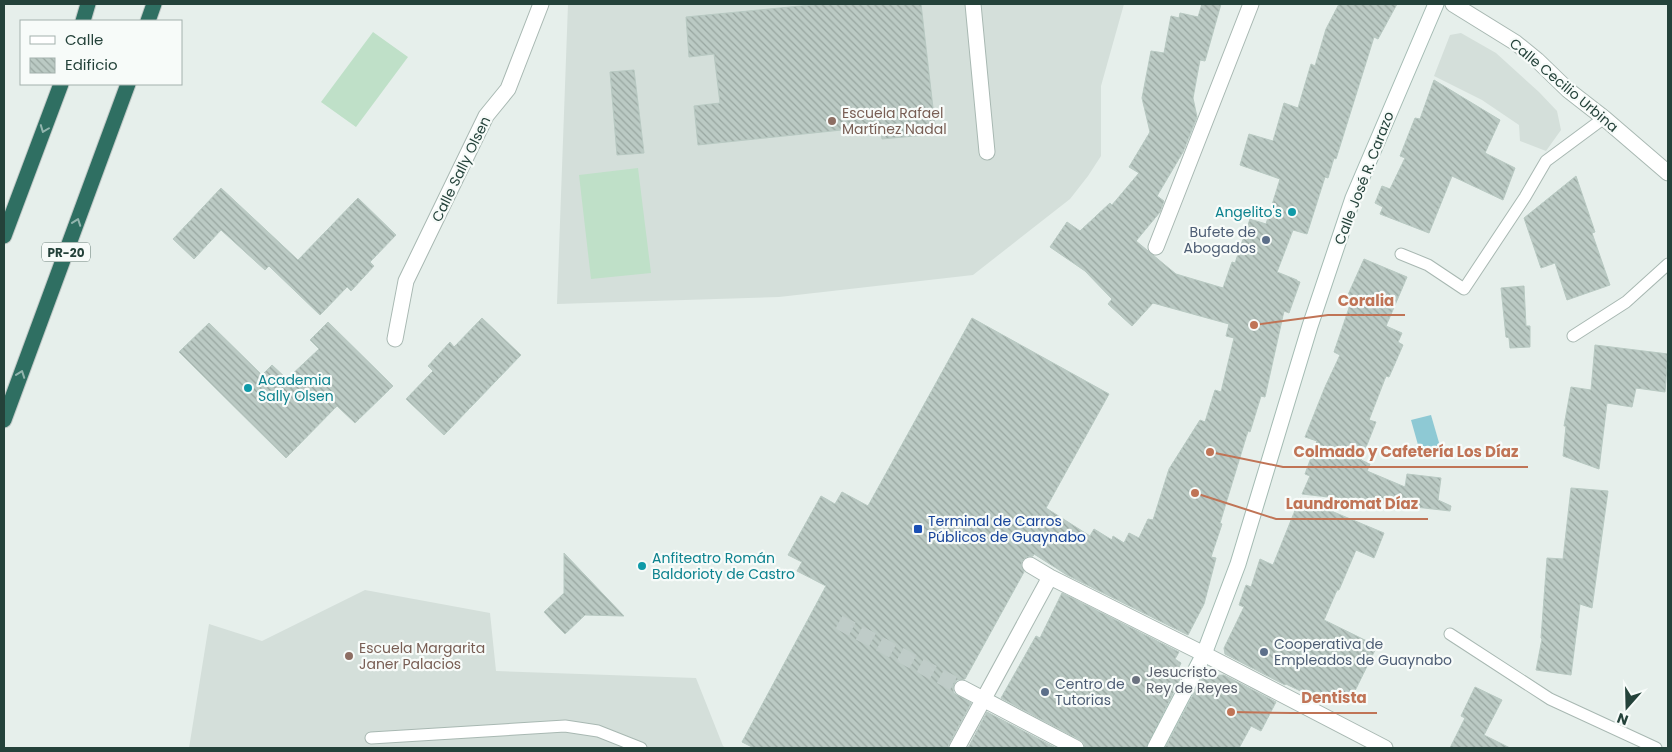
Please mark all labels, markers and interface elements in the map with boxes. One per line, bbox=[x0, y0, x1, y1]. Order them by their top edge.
legend bbox=[20, 20, 182, 85]
text: Calle bbox=[65, 29, 103, 50]
street label: Calle Cecilio Urbina bbox=[1505, 33, 1623, 137]
text: Edificio bbox=[65, 54, 118, 75]
place label: Escuela Rafael Martínez Nadal bbox=[842, 103, 947, 139]
street label: Calle José R. Carazo bbox=[1329, 108, 1399, 247]
street label: Calle Sally Olsen bbox=[427, 113, 495, 225]
marker: Escuela Rafael Martínez Nadal bbox=[826, 115, 838, 127]
one-way arrow bbox=[40, 125, 50, 133]
place label: Angelito's bbox=[1215, 202, 1282, 222]
marker: Angelito's bbox=[1286, 206, 1298, 218]
one-way arrow bbox=[71, 218, 81, 227]
place label: Bufete de Abogados bbox=[1183, 222, 1256, 258]
marker: Bufete de Abogados bbox=[1260, 234, 1272, 246]
road number: PR-20 bbox=[42, 242, 90, 262]
callout: Coralia bbox=[1328, 285, 1405, 315]
text: Coralia bbox=[1338, 290, 1394, 311]
one-way arrow bbox=[15, 370, 25, 379]
place label: Academia Sally Olsen bbox=[258, 370, 334, 406]
marker: Academia Sally Olsen bbox=[242, 382, 254, 394]
callout: Colmado y Cafetería Los Díaz bbox=[1283, 437, 1528, 467]
text: Colmado y Cafetería Los Díaz bbox=[1294, 441, 1518, 462]
callout: Laundromat Díaz bbox=[1276, 489, 1428, 519]
text: Laundromat Díaz bbox=[1286, 493, 1418, 514]
place label: Terminal de Carros Públicos de Guaynabo bbox=[928, 511, 1086, 547]
marker: Terminal de Carros Públicos de Guaynabo bbox=[912, 523, 924, 535]
place label: Anfiteatro Román Baldorioty de Castro bbox=[652, 548, 795, 584]
marker: Anfiteatro Román Baldorioty de Castro bbox=[636, 560, 648, 572]
place label: Cooperativa de Empleados de Guaynabo bbox=[1274, 634, 1452, 670]
place label: Escuela Margarita Janer Palacios bbox=[359, 638, 485, 674]
marker: Cooperativa de Empleados de Guaynabo bbox=[1258, 646, 1270, 658]
marker: Escuela Margarita Janer Palacios bbox=[343, 650, 355, 662]
place label: Jesucristo Rey de Reyes bbox=[1146, 662, 1238, 698]
place label: Centro de Tutorias bbox=[1055, 674, 1125, 710]
marker: Jesucristo Rey de Reyes bbox=[1130, 674, 1142, 686]
north arrow bbox=[1602, 682, 1652, 732]
callout: Dentista bbox=[1292, 683, 1377, 713]
marker: Centro de Tutorias bbox=[1039, 686, 1051, 698]
text: Dentista bbox=[1301, 687, 1367, 708]
text: N bbox=[1614, 708, 1631, 730]

